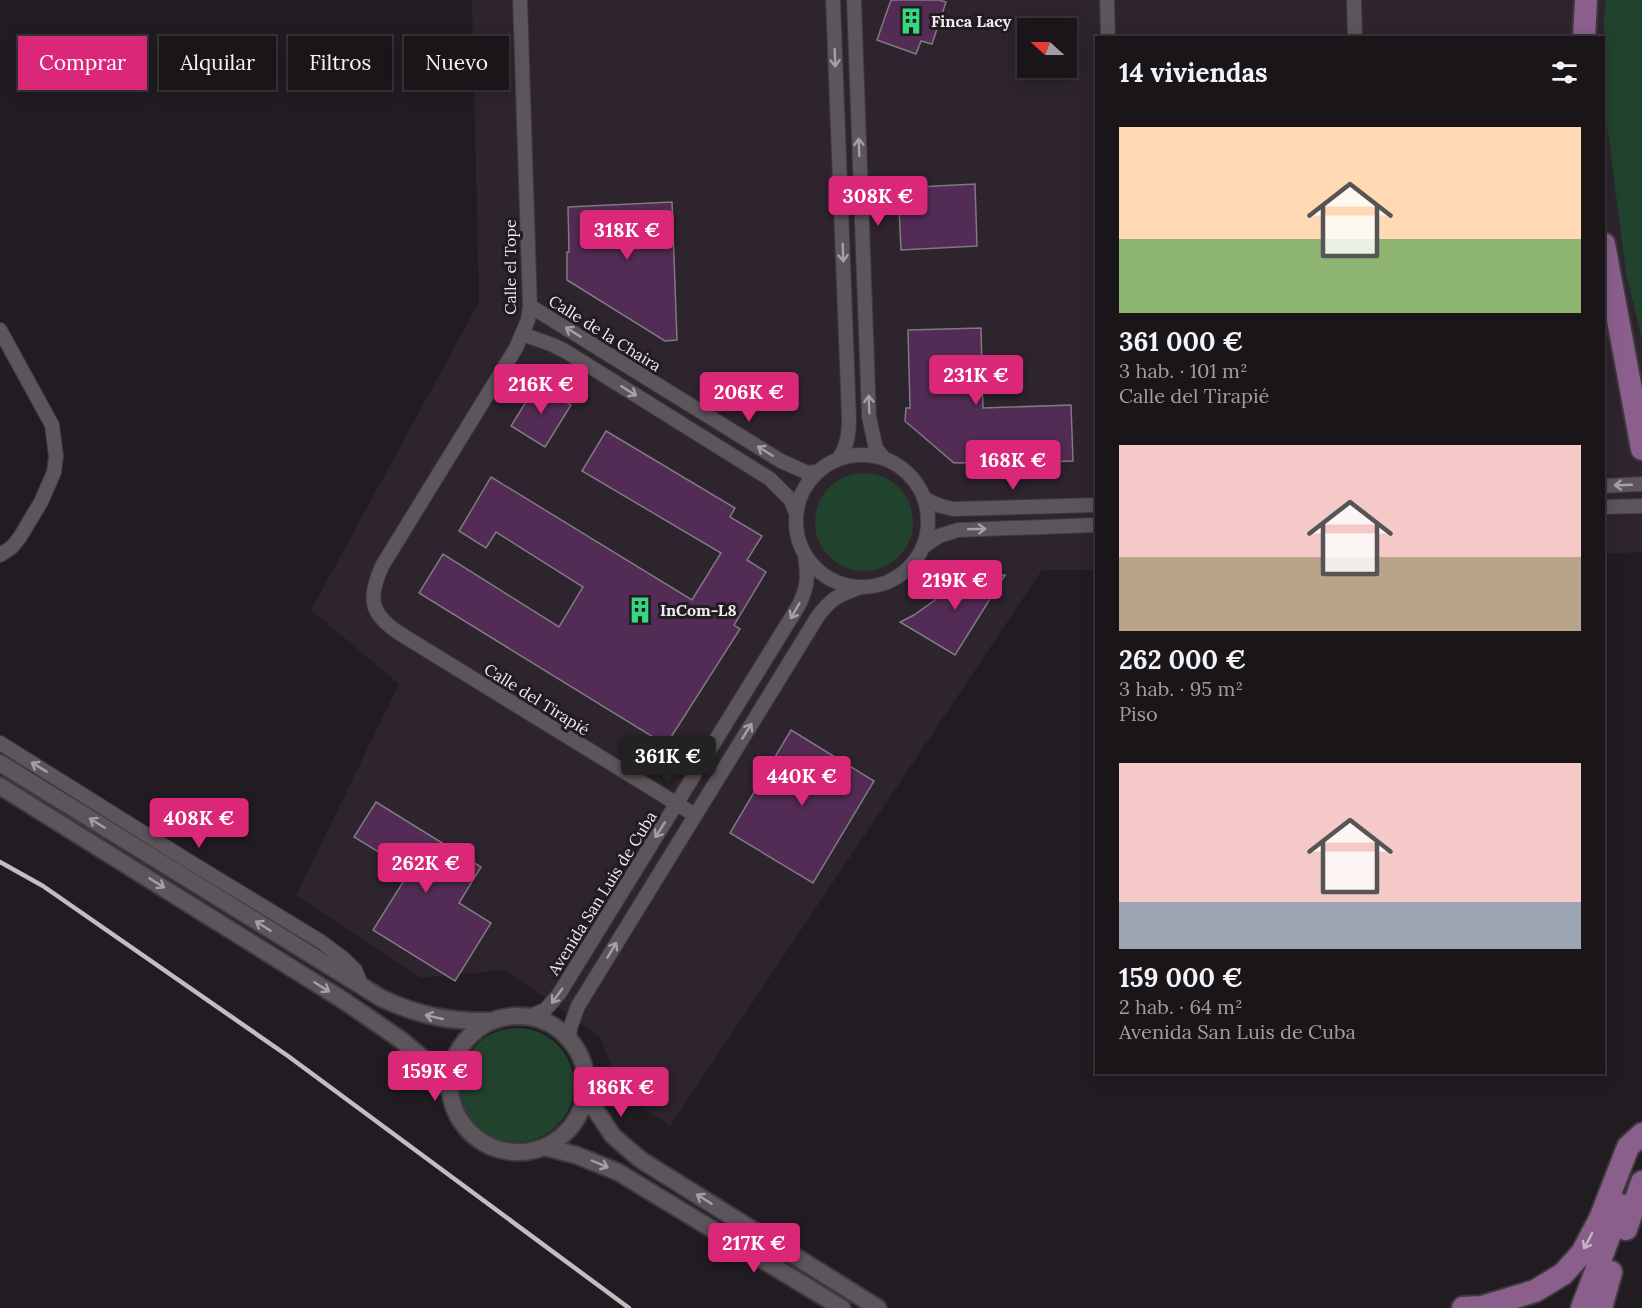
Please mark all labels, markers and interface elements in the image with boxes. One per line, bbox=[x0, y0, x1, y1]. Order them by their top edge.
building icon: Finca Lacy bbox=[896, 6, 926, 36]
place label: Finca Lacy bbox=[931, 11, 1012, 31]
north arrow bbox=[1017, 18, 1077, 78]
map controls bbox=[1017, 18, 1077, 78]
chip: Comprar bbox=[18, 36, 147, 90]
chip: Alquilar bbox=[159, 36, 276, 90]
chip: Filtros bbox=[288, 36, 392, 90]
chip: Nuevo bbox=[404, 36, 509, 90]
one-way arrow bbox=[830, 48, 841, 68]
text: 14 viviendas bbox=[1119, 56, 1268, 89]
icon: filters bbox=[1548, 56, 1581, 89]
one-way arrow bbox=[854, 137, 865, 157]
icon: home bbox=[1296, 166, 1404, 274]
pin: 308K € bbox=[829, 176, 927, 227]
text: 308K € bbox=[842, 183, 914, 208]
pin: 318K € bbox=[578, 210, 676, 261]
text: 318K € bbox=[594, 217, 660, 242]
street label: Calle el Tope bbox=[500, 219, 520, 315]
one-way arrow bbox=[837, 243, 848, 263]
street label: Calle de la Chaira bbox=[545, 290, 665, 376]
text: 361 000 € bbox=[1119, 325, 1243, 358]
one-way arrow bbox=[565, 326, 582, 338]
pin: 231K € bbox=[927, 355, 1025, 406]
text: 3 hab. · 101 m² bbox=[1119, 358, 1248, 383]
text: 231K € bbox=[943, 362, 1009, 387]
pin: 216K € bbox=[492, 364, 590, 415]
text: 216K € bbox=[508, 371, 574, 396]
pin: 206K € bbox=[700, 372, 798, 423]
text: 206K € bbox=[714, 379, 784, 404]
text: Calle del Tirapié bbox=[1119, 383, 1269, 408]
one-way arrow bbox=[620, 386, 637, 398]
one-way arrow bbox=[863, 395, 874, 415]
pin: 168K € bbox=[964, 440, 1062, 491]
one-way arrow bbox=[757, 445, 774, 457]
text: 168K € bbox=[980, 447, 1046, 472]
one-way arrow bbox=[1613, 479, 1633, 490]
icon: home bbox=[1296, 484, 1404, 592]
one-way arrow bbox=[967, 523, 987, 535]
pin: 219K € bbox=[906, 560, 1004, 611]
text: 219K € bbox=[922, 567, 988, 592]
building icon: InCom-L8 bbox=[625, 595, 655, 625]
place label: InCom-L8 bbox=[660, 600, 737, 620]
one-way arrow bbox=[789, 602, 801, 619]
text: 262 000 € bbox=[1119, 643, 1246, 676]
street label: Calle del Tirapié bbox=[481, 659, 594, 740]
text: 3 hab. · 95 m² bbox=[1119, 676, 1243, 701]
text: Piso bbox=[1119, 701, 1158, 726]
one-way arrow bbox=[742, 723, 754, 740]
pin: 361K € bbox=[619, 736, 717, 787]
text: 361K € bbox=[635, 743, 701, 768]
pin: 440K € bbox=[753, 756, 851, 807]
one-way arrow bbox=[31, 761, 48, 773]
text: 440K € bbox=[767, 763, 837, 788]
pin: 408K € bbox=[150, 798, 248, 849]
icon: home bbox=[1296, 802, 1404, 910]
text: 408K € bbox=[164, 805, 234, 830]
street label: Avenida San Luis de Cuba bbox=[543, 807, 661, 980]
one-way arrow bbox=[89, 817, 106, 829]
one-way arrow bbox=[653, 822, 666, 839]
pin: 262K € bbox=[377, 843, 475, 894]
text: 262K € bbox=[392, 850, 460, 875]
one-way arrow bbox=[148, 878, 165, 890]
one-way arrow bbox=[255, 920, 272, 932]
one-way arrow bbox=[606, 942, 619, 959]
text: 159 000 € bbox=[1119, 961, 1243, 994]
one-way arrow bbox=[313, 981, 330, 993]
one-way arrow bbox=[551, 987, 563, 1003]
text: 2 hab. · 64 m² bbox=[1119, 994, 1243, 1019]
one-way arrow bbox=[425, 1011, 444, 1022]
text: Avenida San Luis de Cuba bbox=[1119, 1019, 1356, 1044]
pin: 159K € bbox=[386, 1051, 484, 1102]
text: 159K € bbox=[402, 1058, 468, 1083]
pin: 186K € bbox=[572, 1067, 670, 1118]
text: 186K € bbox=[588, 1074, 654, 1099]
one-way arrow bbox=[590, 1159, 609, 1170]
one-way arrow bbox=[696, 1193, 713, 1205]
pin: 217K € bbox=[705, 1223, 803, 1274]
text: 217K € bbox=[722, 1230, 786, 1255]
one-way arrow bbox=[1582, 1232, 1593, 1250]

